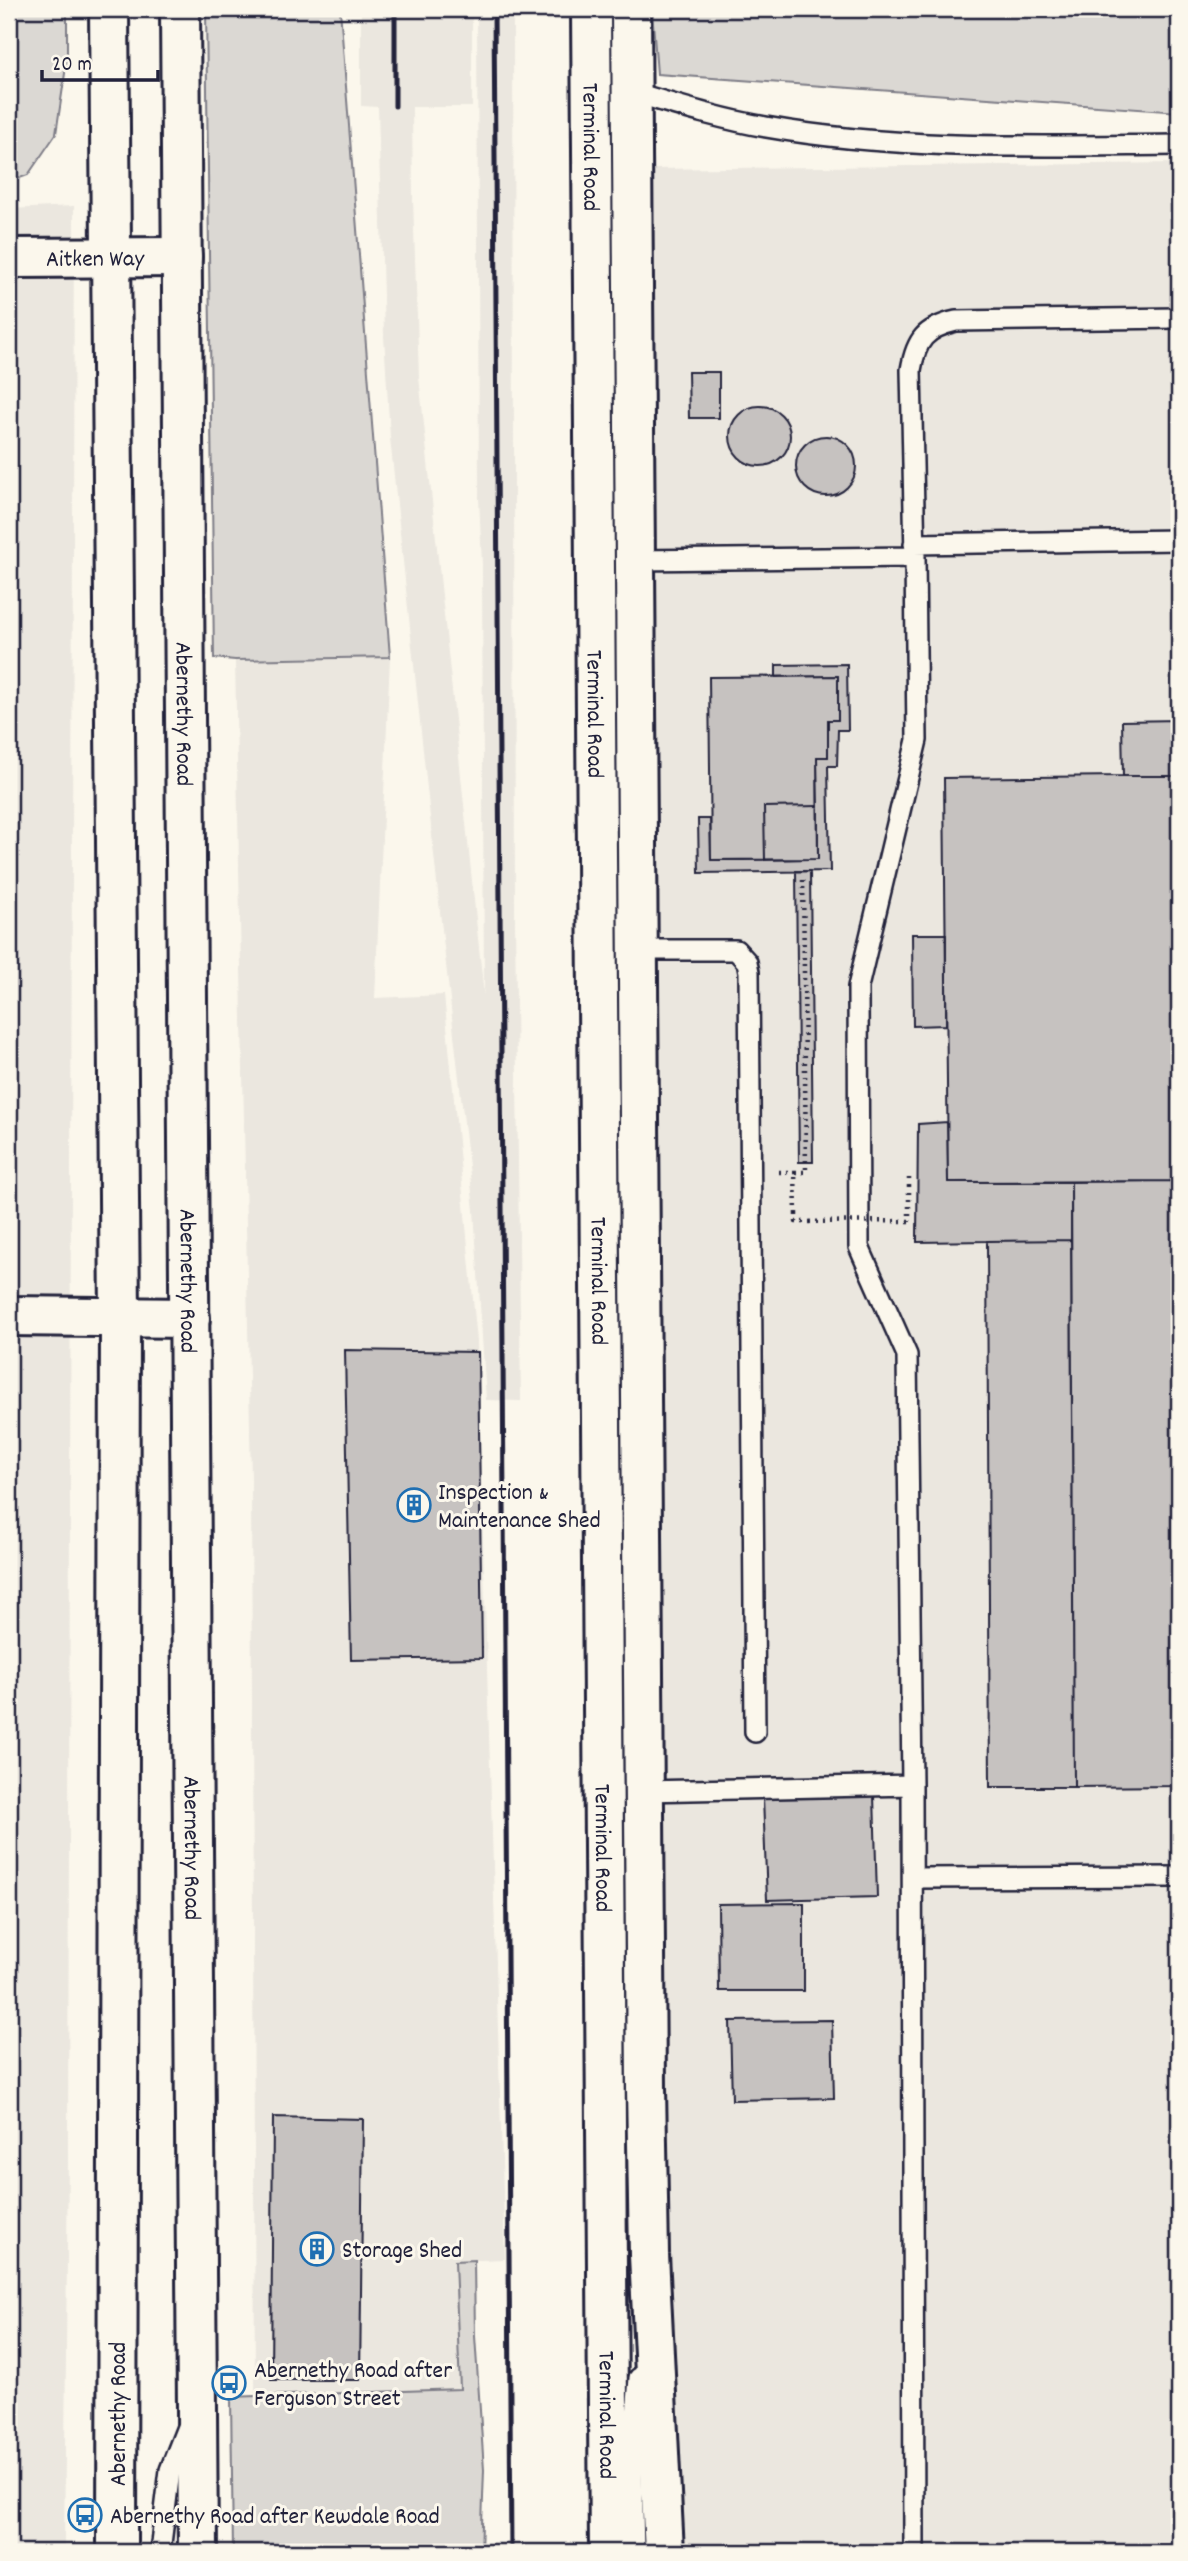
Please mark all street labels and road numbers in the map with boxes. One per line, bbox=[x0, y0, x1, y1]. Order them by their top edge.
street label: Terminal Road bbox=[572, 83, 606, 211]
street label: Aitken Way bbox=[46, 243, 145, 278]
street label: Abernethy Road bbox=[164, 642, 200, 786]
street label: Terminal Road bbox=[576, 650, 610, 778]
street label: Abernethy Road bbox=[168, 1209, 204, 1353]
street label: Terminal Road bbox=[580, 1217, 614, 1345]
street label: Abernethy Road bbox=[173, 1776, 208, 1920]
street label: Terminal Road bbox=[584, 1784, 618, 1912]
street label: Abernethy Road bbox=[103, 2342, 137, 2486]
street label: Terminal Road bbox=[588, 2351, 622, 2479]

